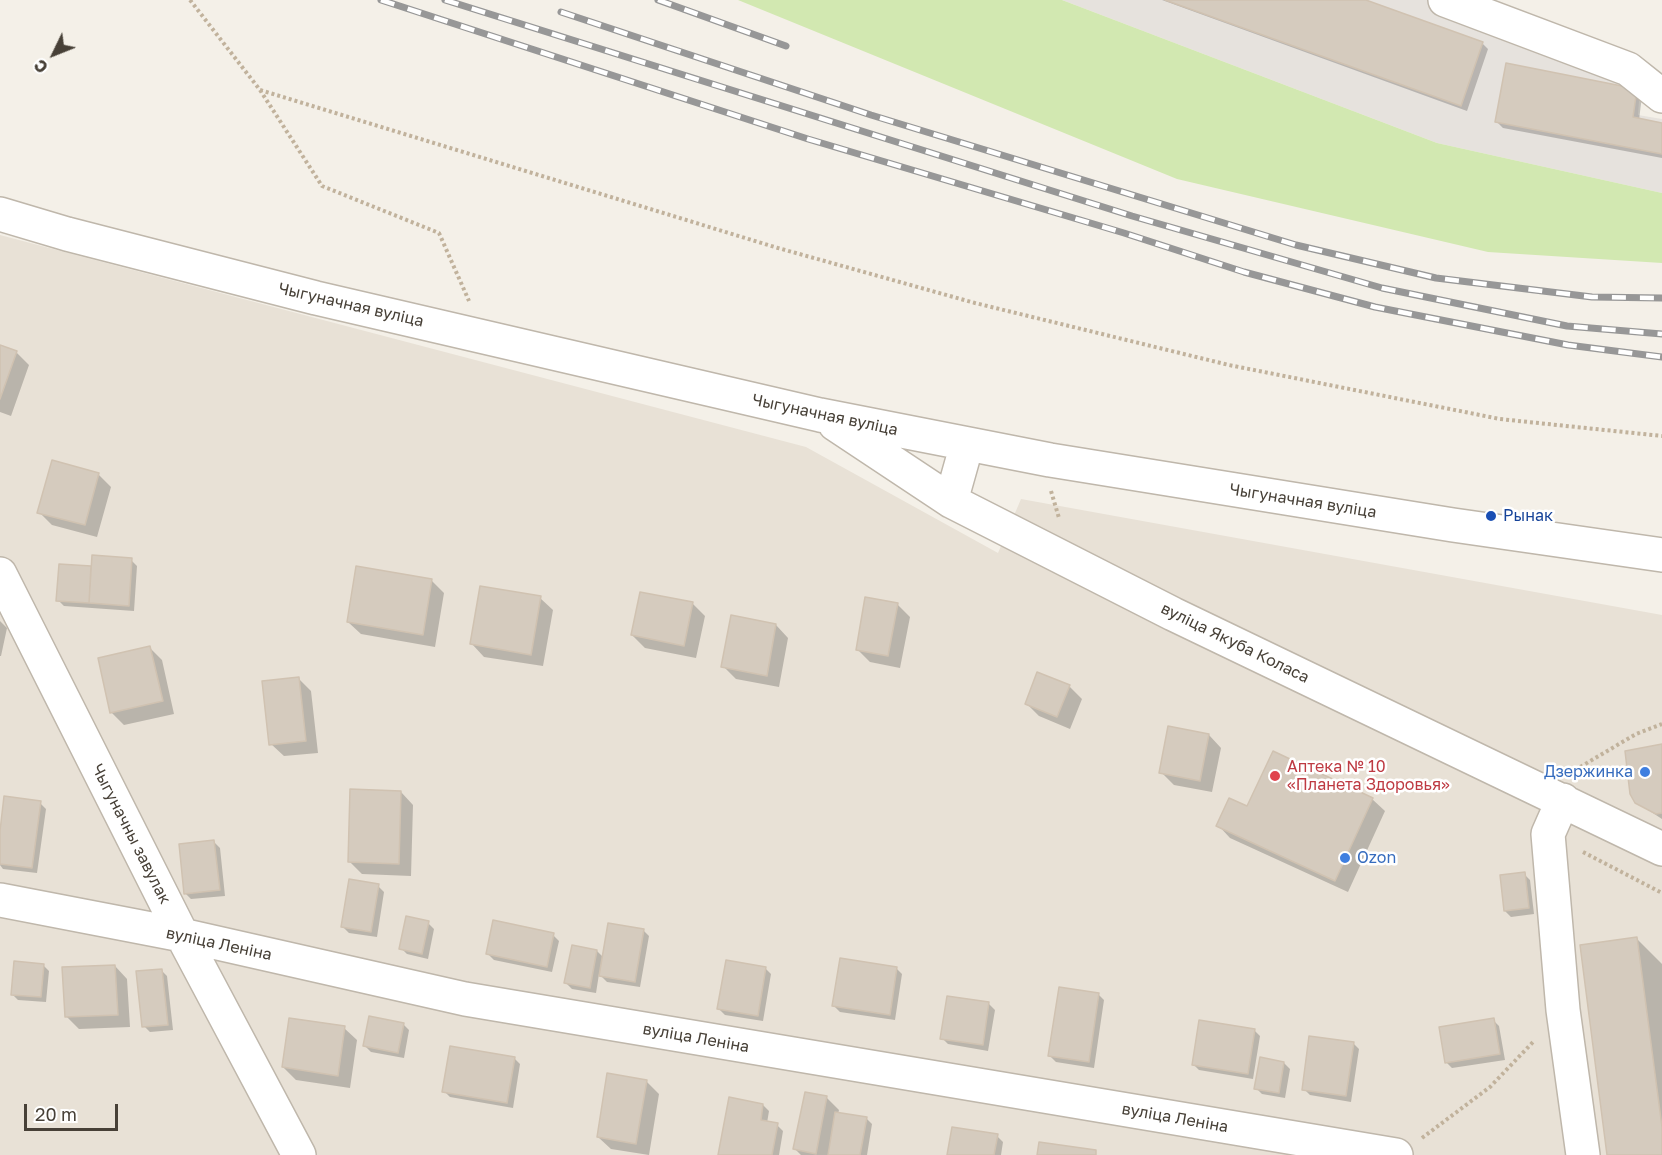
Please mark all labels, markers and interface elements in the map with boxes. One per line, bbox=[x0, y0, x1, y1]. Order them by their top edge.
north arrow bbox=[24, 24, 84, 84]
text: С bbox=[30, 55, 52, 77]
street label: Чыгуначная вуліца bbox=[276, 279, 426, 331]
street label: Чыгуначная вуліца bbox=[750, 390, 900, 440]
street label: Чыгуначная вуліца bbox=[1228, 480, 1378, 522]
place label: Рынак bbox=[1503, 506, 1553, 526]
marker: Рынак bbox=[1484, 509, 1498, 523]
street label: вуліца Якуба Коласа bbox=[1158, 599, 1312, 687]
place label: Аптека № 10 «Планета Здоровья» bbox=[1287, 757, 1450, 795]
street label: Чыгуначны завулак bbox=[87, 761, 175, 907]
place label: Дзержинка bbox=[1544, 762, 1633, 782]
marker: Дзержинка bbox=[1638, 765, 1652, 779]
marker: Аптека № 10 «Планета Здоровья» bbox=[1268, 769, 1282, 783]
place label: Ozon bbox=[1357, 848, 1396, 868]
marker: Ozon bbox=[1338, 851, 1352, 865]
street label: вуліца Леніна bbox=[164, 923, 274, 965]
street label: вуліца Леніна bbox=[641, 1019, 751, 1057]
scale bar bbox=[27, 1092, 122, 1130]
street label: вуліца Леніна bbox=[1120, 1099, 1230, 1137]
text: 20 m bbox=[35, 1103, 77, 1125]

